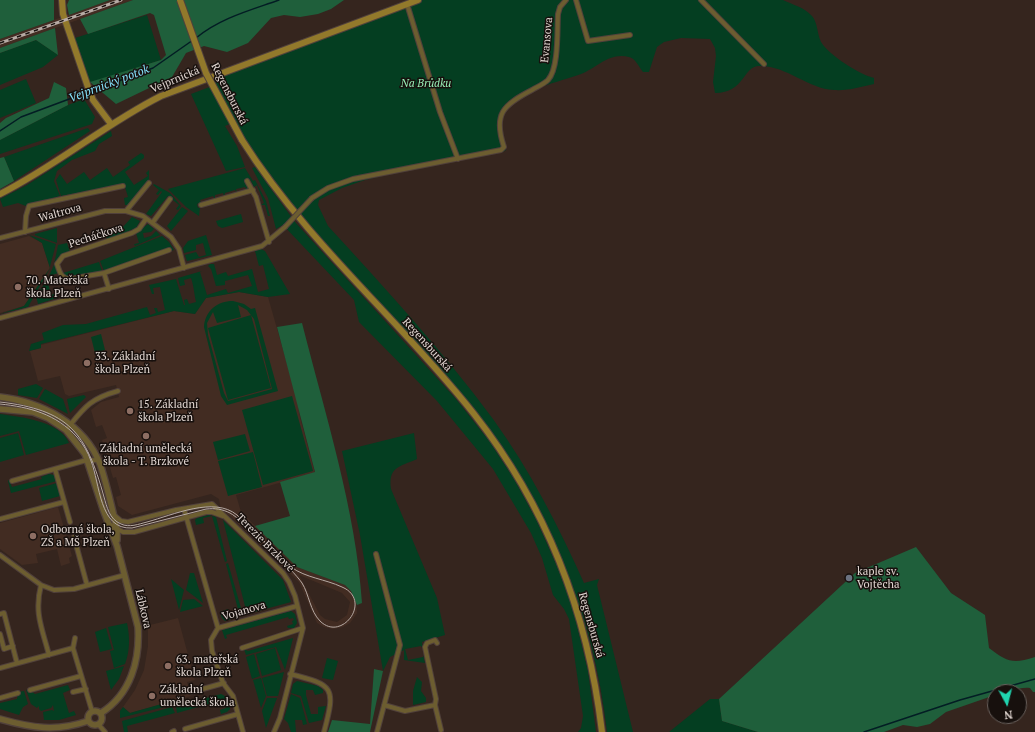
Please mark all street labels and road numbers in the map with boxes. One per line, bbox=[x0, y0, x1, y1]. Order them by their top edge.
street label: Evansova bbox=[538, 17, 556, 63]
street label: Regensburská bbox=[208, 61, 250, 127]
street label: Vejprnická bbox=[149, 64, 201, 96]
street label: Waltrova bbox=[37, 201, 83, 225]
street label: Pecháčkova bbox=[67, 221, 125, 251]
street label: Regensburská bbox=[400, 316, 454, 374]
street label: Terezie Brzkové bbox=[233, 511, 297, 575]
street label: Lábkova bbox=[132, 588, 154, 630]
street label: Regensburská bbox=[575, 591, 607, 659]
street label: Vojanova bbox=[221, 598, 267, 624]

